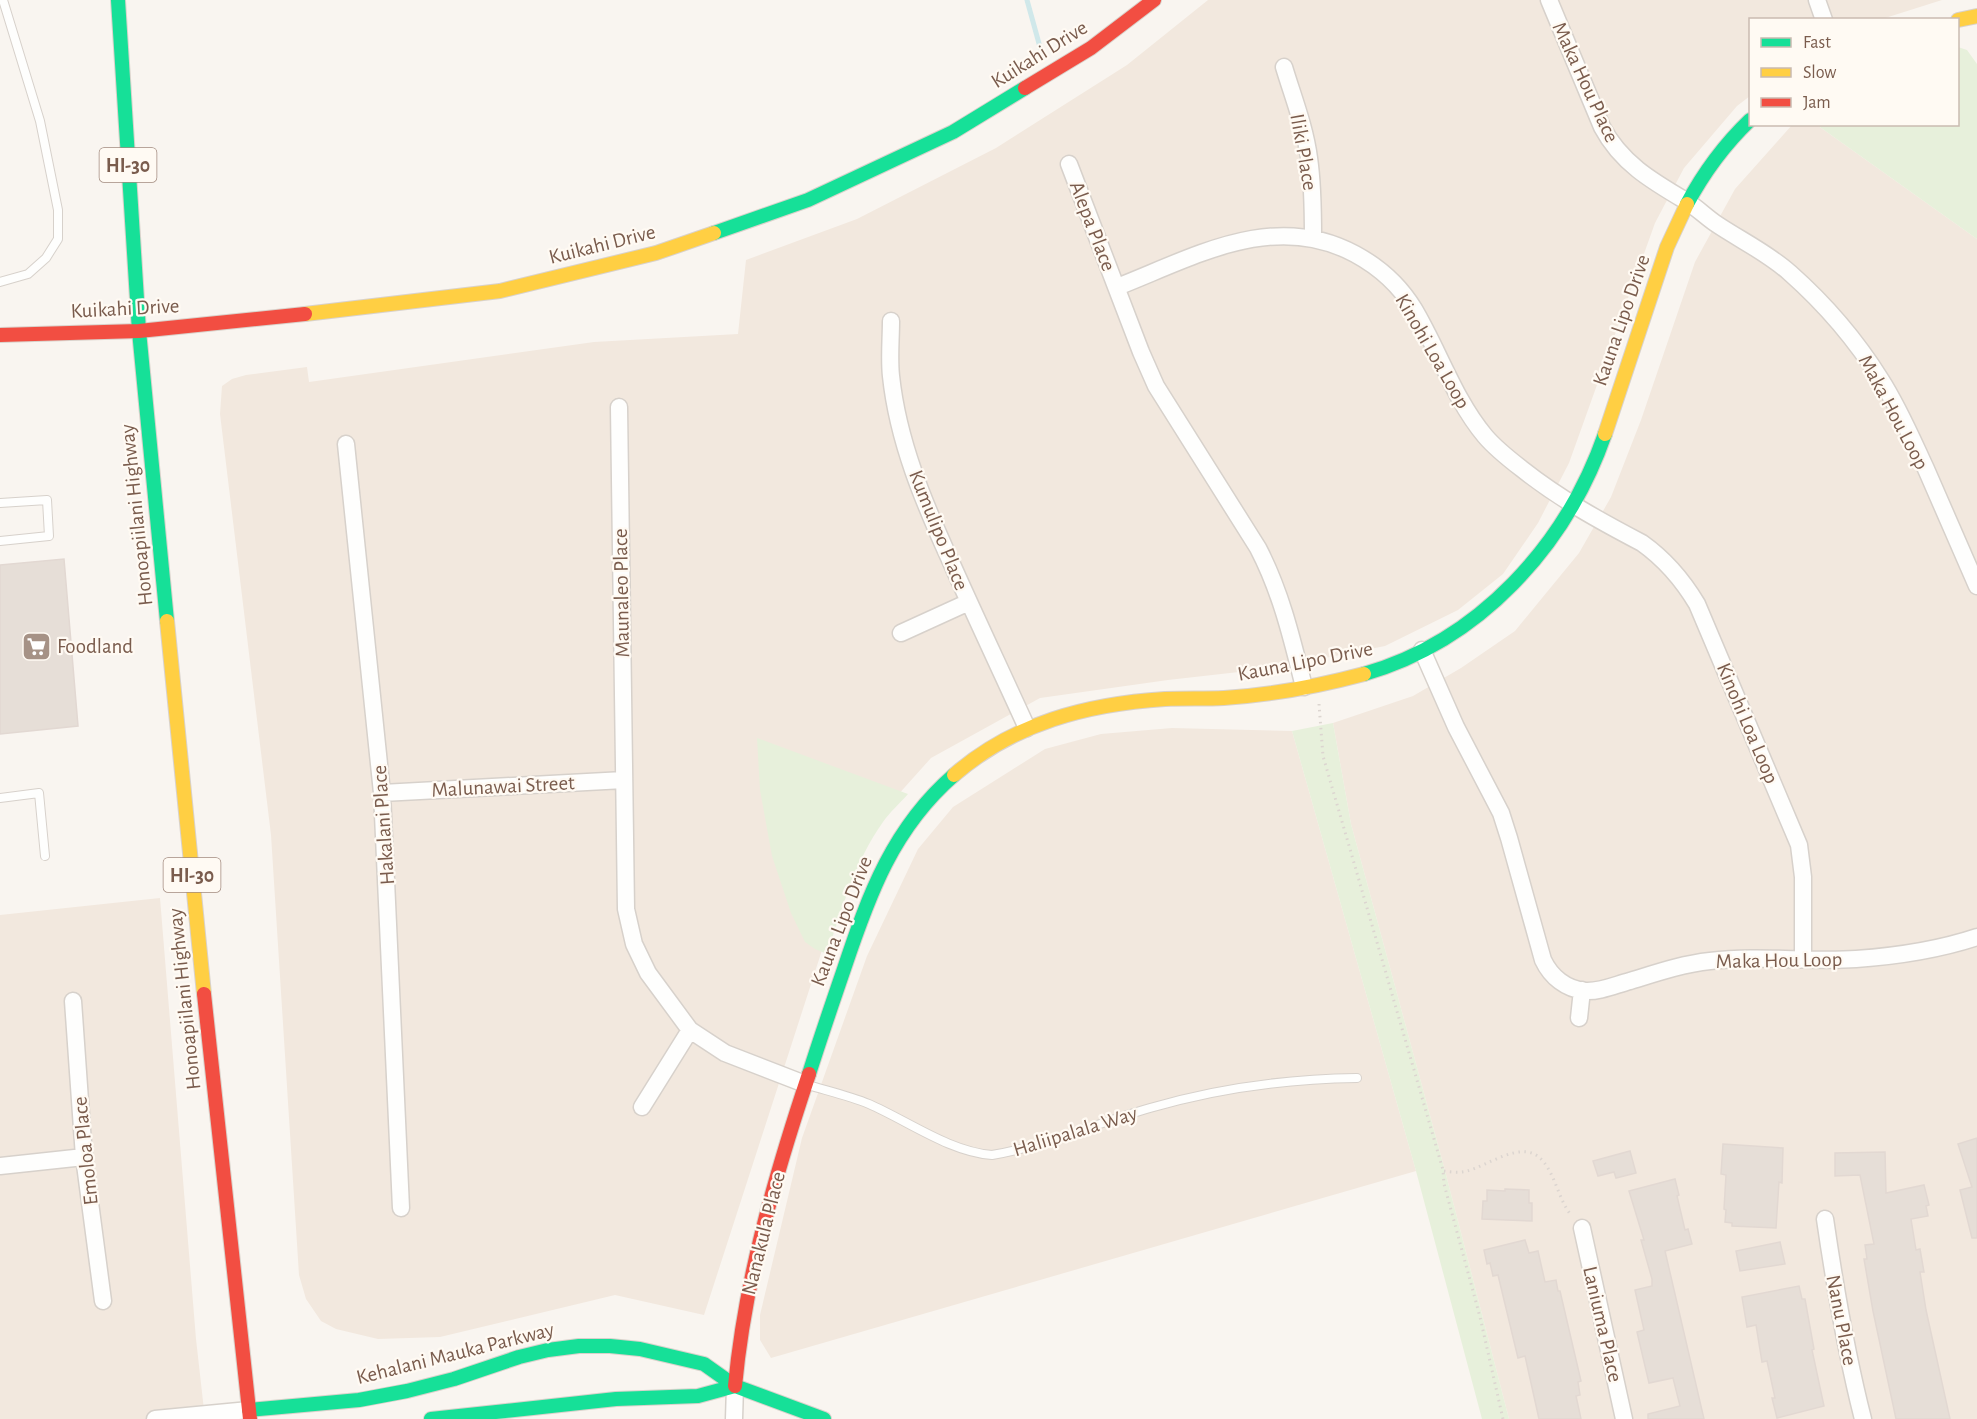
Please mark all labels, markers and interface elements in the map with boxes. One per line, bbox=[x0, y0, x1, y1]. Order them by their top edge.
street label: Kuikahi Drive bbox=[988, 17, 1091, 92]
legend bbox=[1749, 18, 1959, 126]
street label: Maka Hou Place bbox=[1548, 19, 1623, 146]
text: Fast bbox=[1803, 34, 1831, 52]
text: Slow bbox=[1803, 64, 1836, 82]
text: Jam bbox=[1803, 94, 1831, 112]
street label: Iliki Place bbox=[1286, 112, 1321, 192]
road number: HI-30 bbox=[100, 148, 156, 182]
street label: Alepa Place bbox=[1066, 178, 1119, 274]
street label: Kuikahi Drive bbox=[547, 221, 658, 268]
street label: Kauna Lipo Drive bbox=[1589, 252, 1654, 389]
street label: Kinohi Loa Loop bbox=[1391, 290, 1474, 412]
street label: Kuikahi Drive bbox=[70, 295, 180, 322]
street label: Maka Hou Loop bbox=[1855, 351, 1933, 473]
street label: Honoapiilani Highway bbox=[117, 423, 156, 607]
street label: Kumulipo Place bbox=[905, 467, 972, 593]
street label: Maunaleo Place bbox=[610, 528, 633, 658]
supermarket icon: Foodland bbox=[20, 630, 52, 662]
place label: Foodland bbox=[57, 636, 133, 657]
street label: Kauna Lipo Drive bbox=[1236, 638, 1375, 685]
street label: Kinohi Loa Loop bbox=[1713, 660, 1782, 787]
street label: Hakalani Place bbox=[369, 764, 398, 886]
street label: Malunawai Street bbox=[431, 772, 576, 801]
street label: Kauna Lipo Drive bbox=[807, 853, 876, 989]
road number: HI-30 bbox=[164, 858, 220, 892]
street label: Honoapiilani Highway bbox=[165, 907, 204, 1091]
street label: Maka Hou Loop bbox=[1716, 949, 1842, 972]
street label: Emoloa Place bbox=[69, 1096, 102, 1206]
street label: Haliipalala Way bbox=[1011, 1103, 1140, 1160]
street label: Nanakula Place bbox=[738, 1169, 789, 1297]
street label: Laniuma Place bbox=[1579, 1264, 1626, 1384]
street label: Nanu Place bbox=[1822, 1273, 1861, 1367]
street label: Kehalani Mauka Parkway bbox=[354, 1319, 556, 1388]

